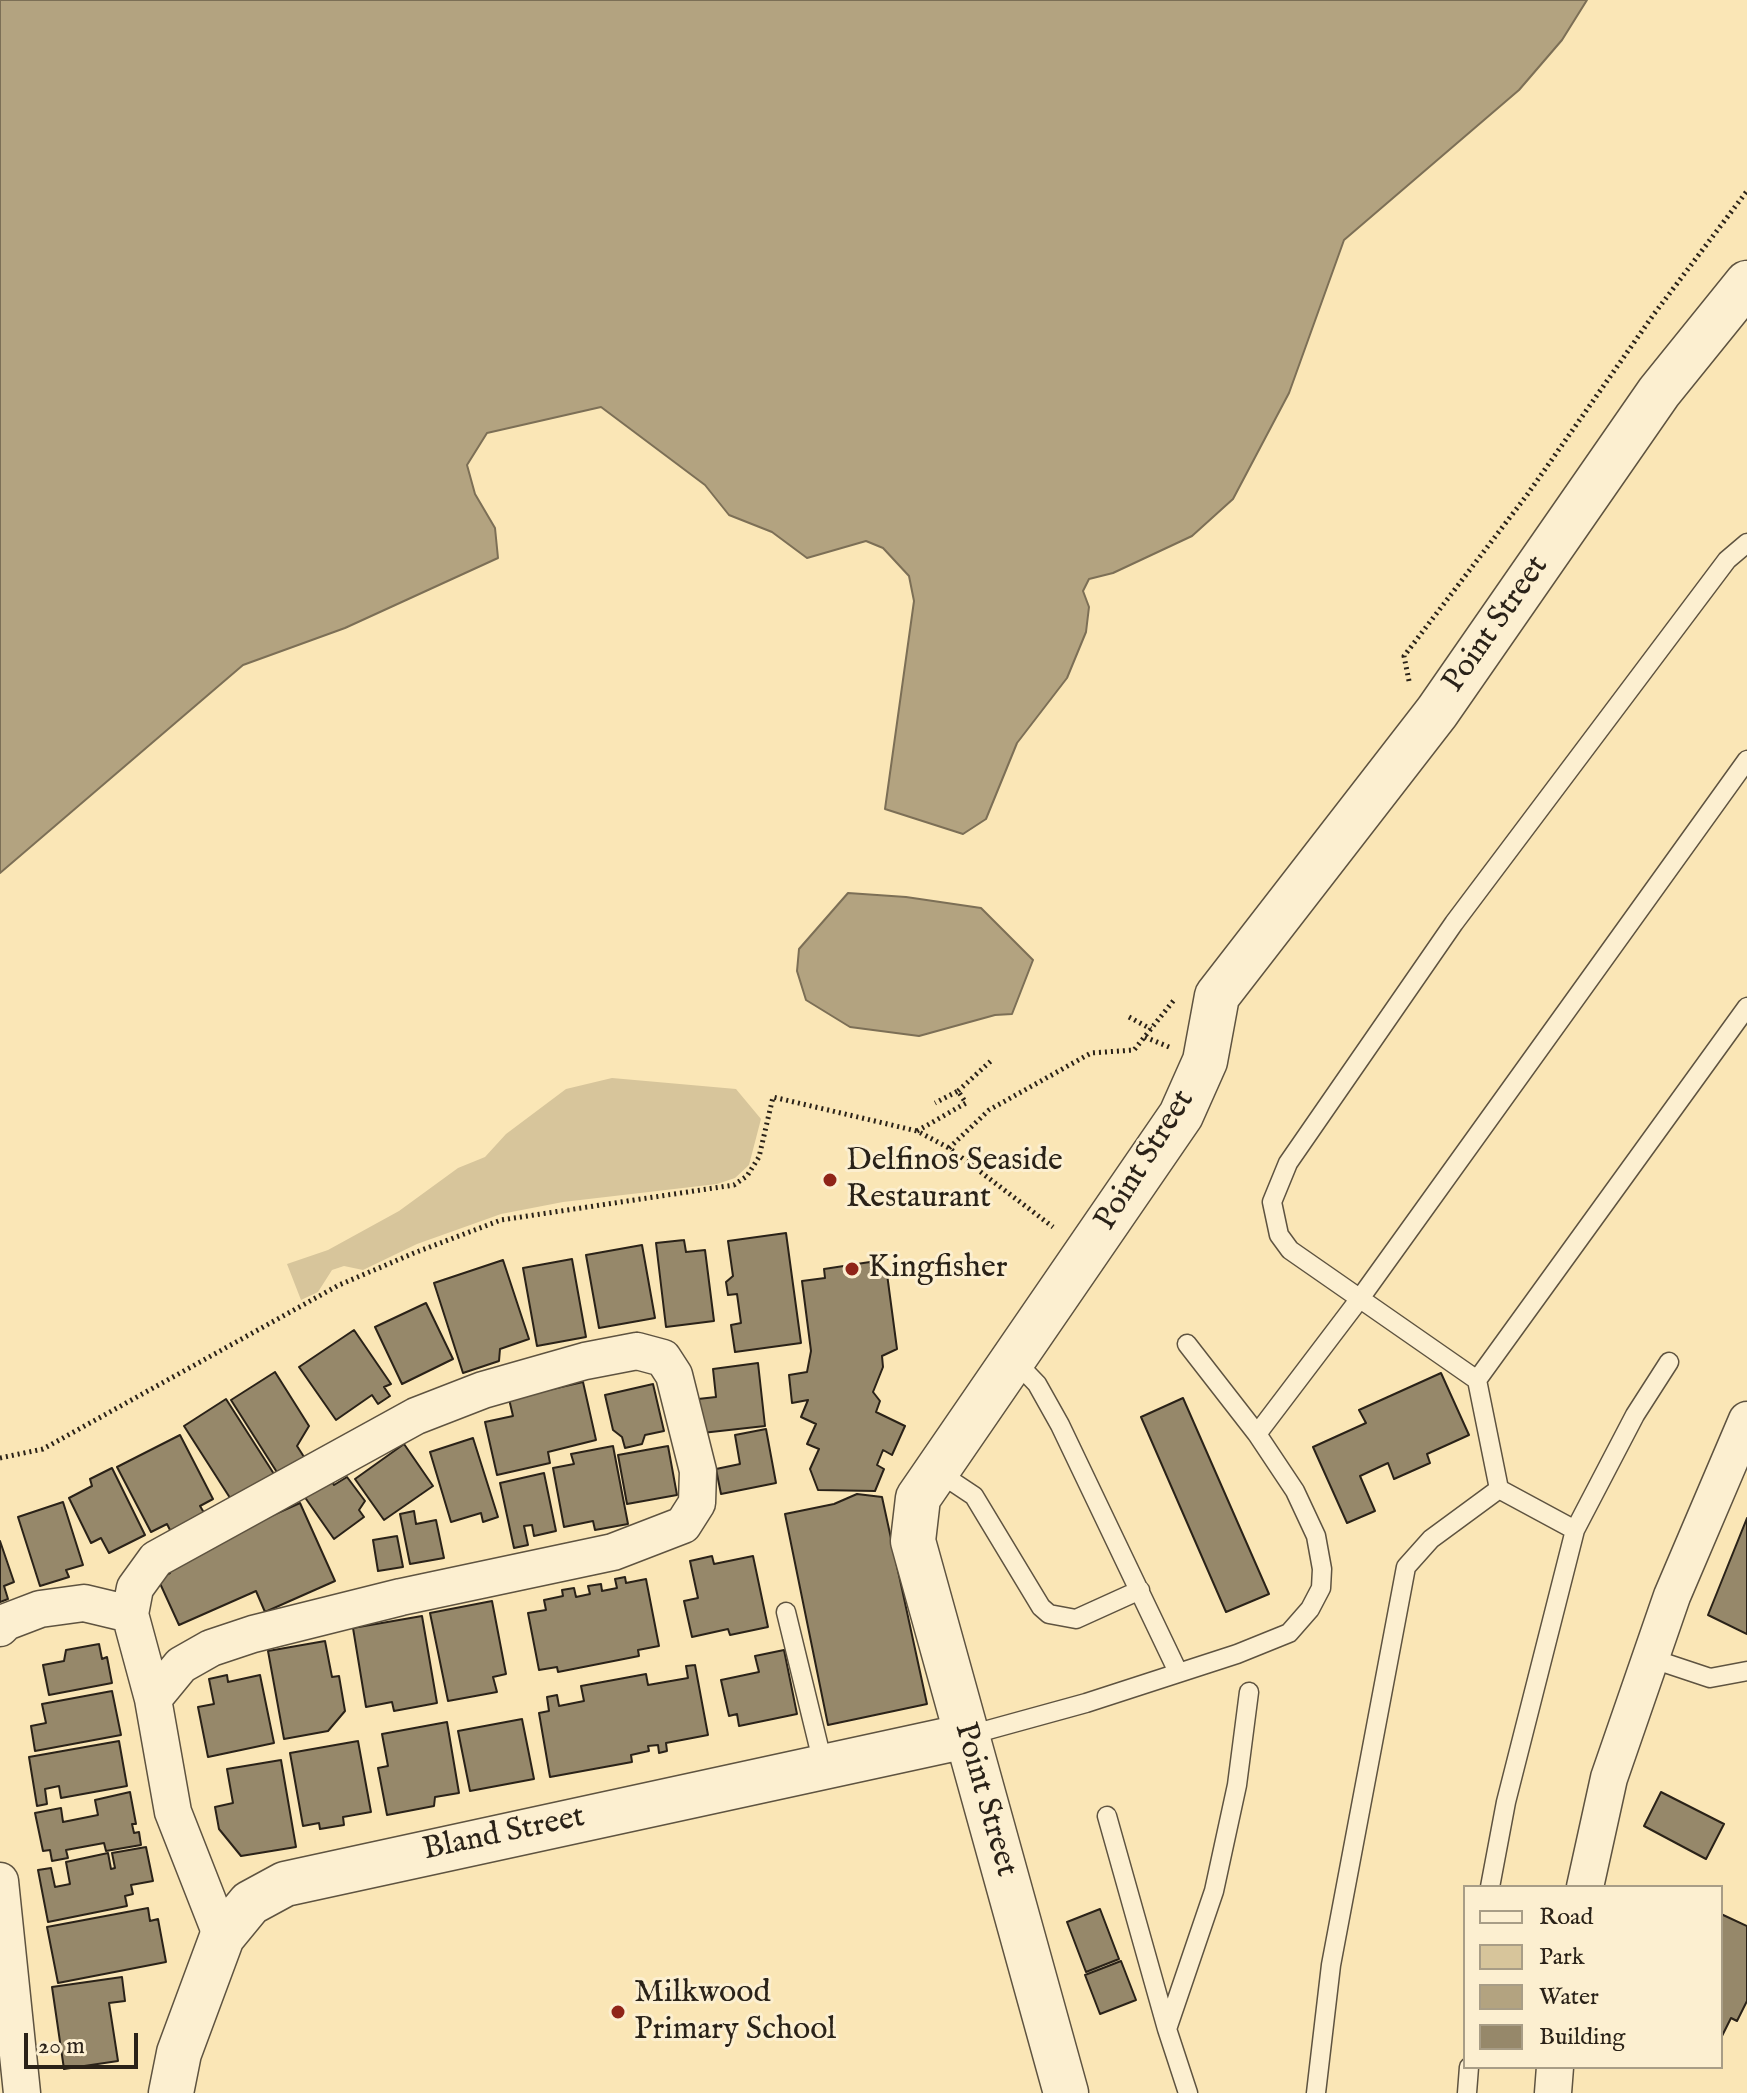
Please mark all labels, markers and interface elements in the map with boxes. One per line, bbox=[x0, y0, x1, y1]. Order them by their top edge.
street label: Point Street bbox=[1436, 549, 1558, 701]
street label: Point Street bbox=[1088, 1084, 1204, 1238]
place label: Delfinos Seaside Restaurant bbox=[846, 1143, 1063, 1218]
marker: Delfinos Seaside Restaurant bbox=[821, 1171, 839, 1189]
place label: Kingfisher bbox=[868, 1250, 1007, 1288]
marker: Kingfisher bbox=[843, 1260, 861, 1278]
street label: Point Street bbox=[944, 1719, 1024, 1881]
street label: Bland Street bbox=[420, 1799, 588, 1871]
legend bbox=[1463, 1885, 1723, 2069]
text: Road bbox=[1539, 1902, 1593, 1933]
text: Park bbox=[1539, 1942, 1585, 1973]
place label: Milkwood Primary School bbox=[634, 1975, 836, 2050]
text: Water bbox=[1539, 1982, 1599, 2013]
marker: Milkwood Primary School bbox=[609, 2003, 627, 2021]
scale bar bbox=[28, 2017, 142, 2067]
text: Building bbox=[1539, 2022, 1625, 2053]
text: 20 m bbox=[38, 2031, 85, 2062]

